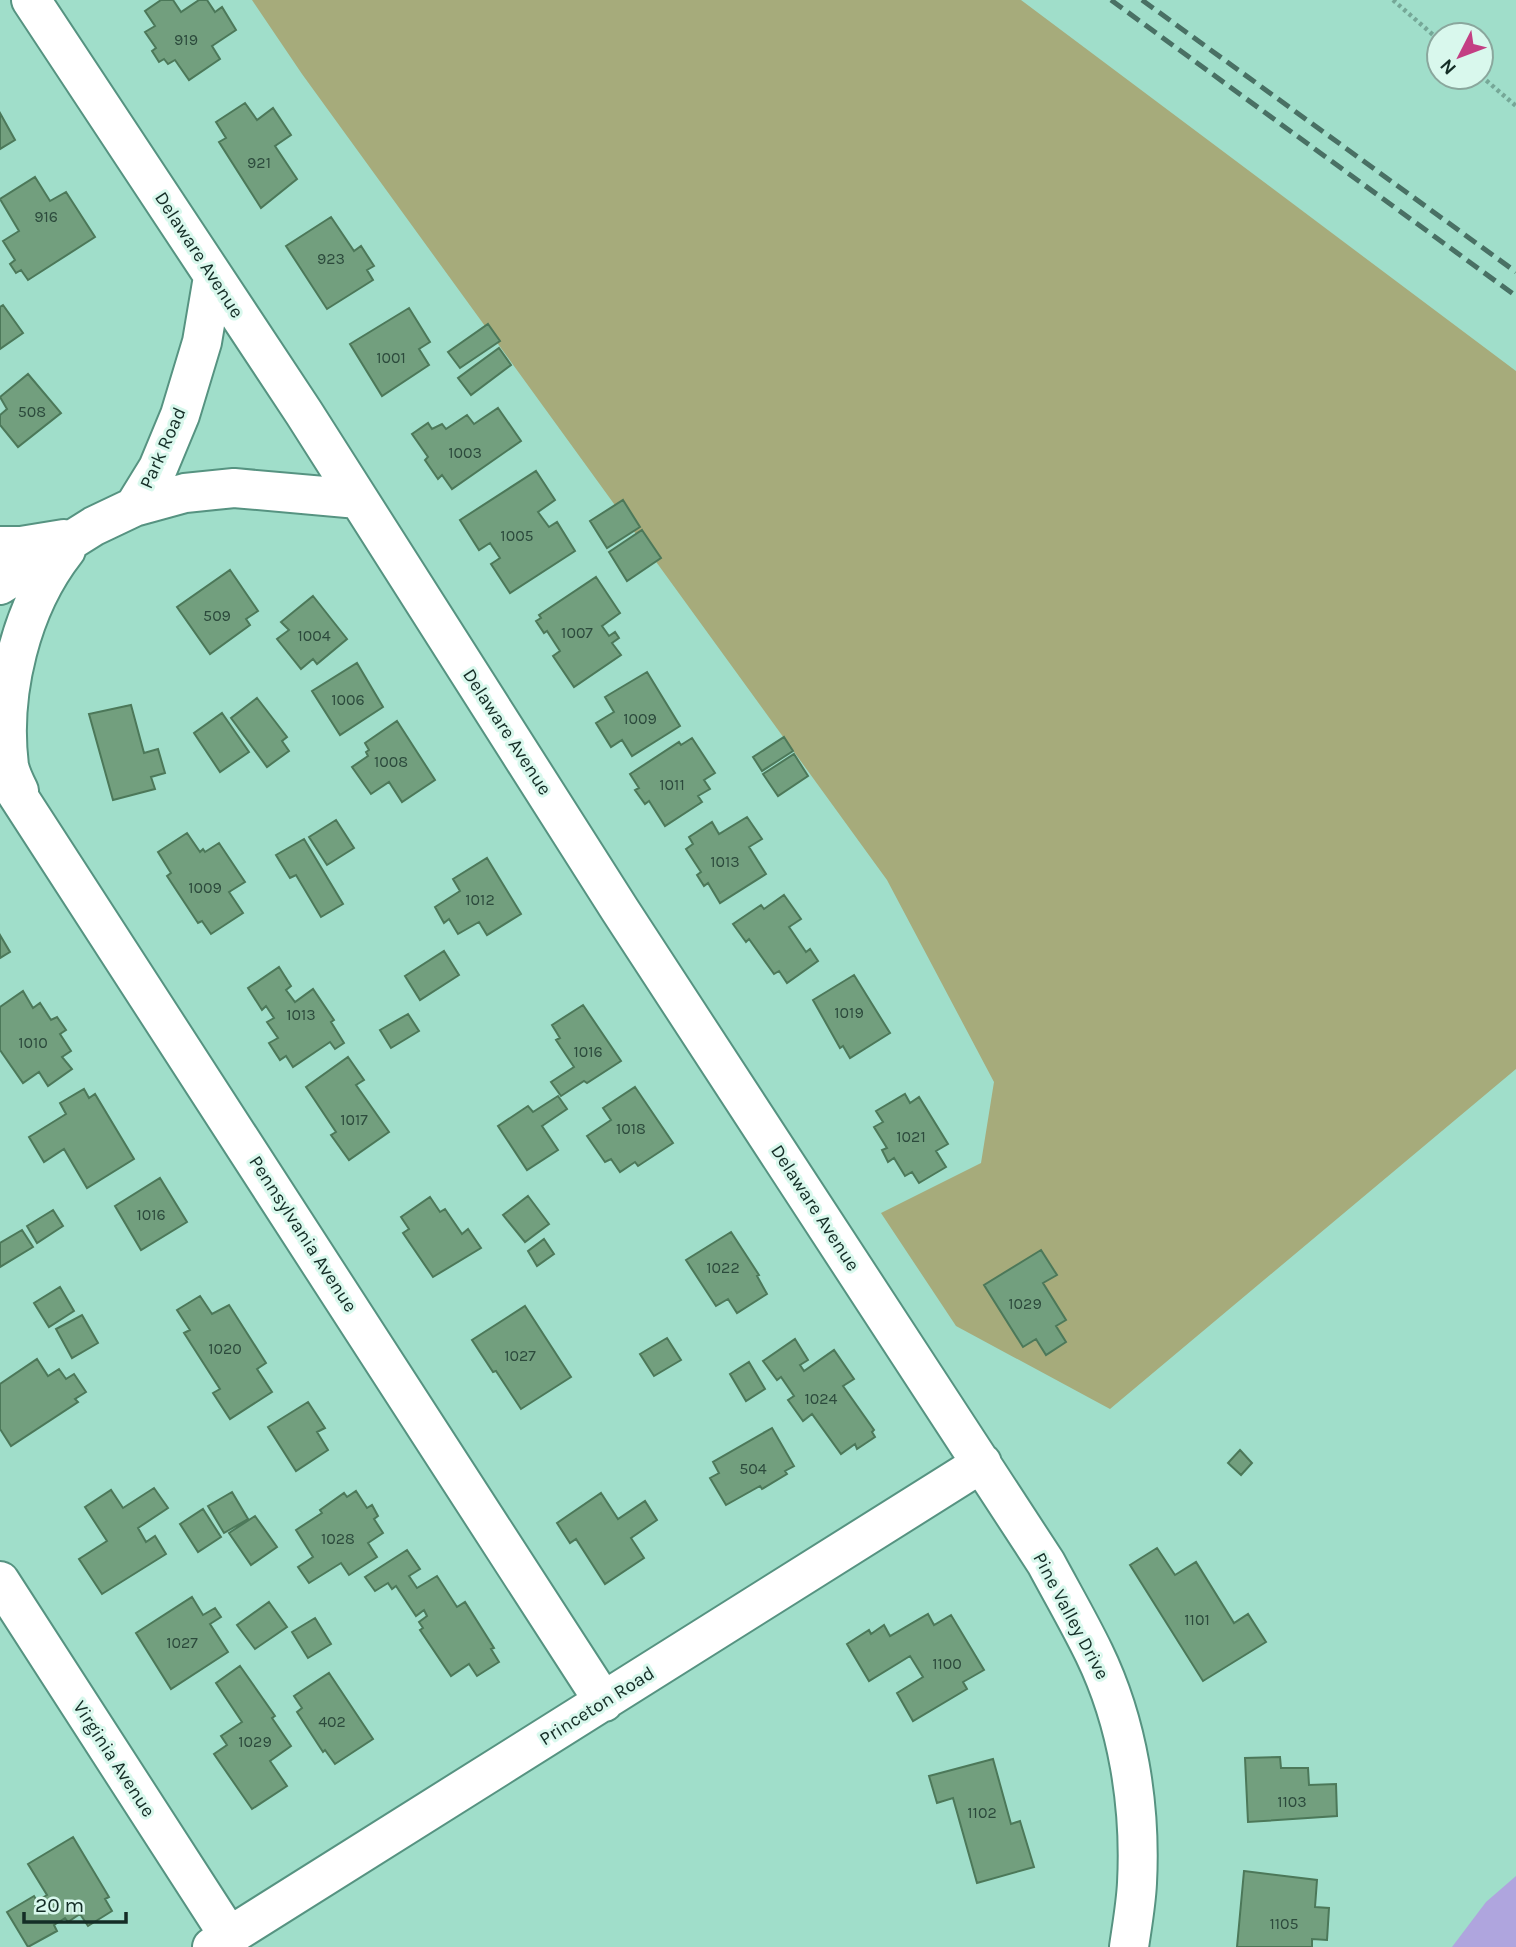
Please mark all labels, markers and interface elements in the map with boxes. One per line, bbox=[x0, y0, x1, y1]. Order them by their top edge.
north arrow bbox=[1425, 21, 1495, 91]
house number: 919 bbox=[174, 30, 198, 49]
text: N bbox=[1435, 54, 1461, 79]
house number: 921 bbox=[247, 153, 271, 172]
street label: Delaware Avenue bbox=[150, 188, 248, 322]
house number: 916 bbox=[34, 207, 58, 226]
house number: 923 bbox=[317, 249, 345, 268]
house number: 1001 bbox=[376, 348, 406, 367]
house number: 508 bbox=[18, 402, 46, 421]
street label: Park Road bbox=[135, 404, 191, 492]
house number: 1003 bbox=[448, 443, 482, 462]
house number: 1005 bbox=[500, 526, 534, 545]
house number: 509 bbox=[203, 606, 231, 625]
house number: 1007 bbox=[561, 623, 593, 642]
house number: 1004 bbox=[297, 626, 331, 645]
street label: Delaware Avenue bbox=[458, 665, 556, 799]
house number: 1006 bbox=[331, 690, 365, 709]
house number: 1009 bbox=[623, 709, 657, 728]
house number: 1008 bbox=[374, 752, 408, 771]
house number: 1011 bbox=[659, 775, 685, 794]
house number: 1013 bbox=[710, 852, 740, 871]
house number: 1009 bbox=[188, 878, 222, 897]
house number: 1012 bbox=[465, 890, 495, 909]
house number: 1019 bbox=[834, 1003, 864, 1022]
house number: 1013 bbox=[286, 1005, 316, 1024]
house number: 1010 bbox=[18, 1033, 48, 1052]
house number: 1016 bbox=[573, 1042, 603, 1061]
house number: 1017 bbox=[340, 1110, 368, 1129]
house number: 1018 bbox=[616, 1119, 646, 1138]
house number: 1021 bbox=[896, 1127, 926, 1146]
street label: Delaware Avenue bbox=[766, 1141, 864, 1275]
street label: Pennsylvania Avenue bbox=[244, 1152, 362, 1316]
house number: 1016 bbox=[136, 1205, 166, 1224]
house number: 1022 bbox=[706, 1258, 740, 1277]
house number: 1029 bbox=[1008, 1294, 1042, 1313]
house number: 1020 bbox=[208, 1339, 242, 1358]
house number: 1027 bbox=[504, 1346, 536, 1365]
house number: 1024 bbox=[805, 1389, 838, 1408]
house number: 504 bbox=[739, 1459, 767, 1478]
house number: 1028 bbox=[321, 1529, 355, 1548]
street label: Pine Valley Drive bbox=[1028, 1549, 1114, 1683]
house number: 1101 bbox=[1184, 1610, 1210, 1629]
house number: 1027 bbox=[166, 1633, 198, 1652]
house number: 1100 bbox=[932, 1654, 962, 1673]
street label: Princeton Road bbox=[535, 1662, 659, 1750]
street label: Virginia Avenue bbox=[68, 1697, 160, 1821]
house number: 402 bbox=[318, 1712, 346, 1731]
house number: 1029 bbox=[238, 1732, 272, 1751]
house number: 1103 bbox=[1277, 1792, 1307, 1811]
house number: 1102 bbox=[967, 1803, 997, 1822]
scale bar bbox=[24, 1881, 126, 1925]
text: 20 m bbox=[35, 1893, 84, 1917]
house number: 1105 bbox=[1269, 1914, 1299, 1933]

